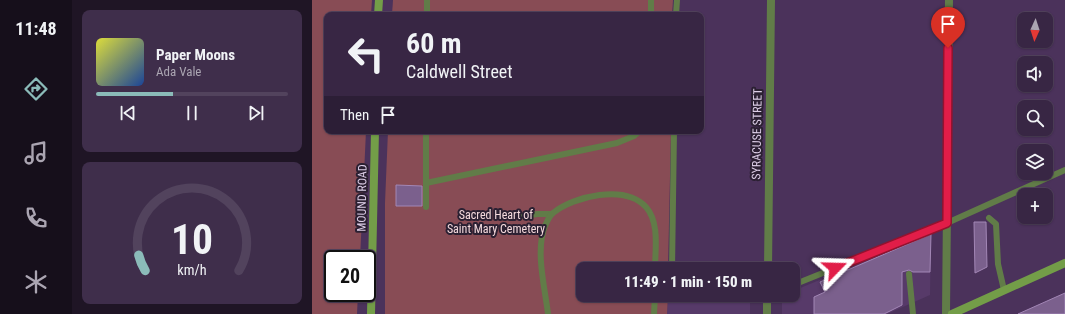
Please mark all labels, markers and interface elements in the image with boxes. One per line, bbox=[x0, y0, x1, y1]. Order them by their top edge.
pin bbox=[931, 7.0, 965, 48]
north arrow bbox=[1017, 12, 1053, 48]
map controls bbox=[1017, 12, 1053, 224]
icon: arrive bbox=[937, 13, 959, 35]
text: 11:48 bbox=[15, 18, 57, 39]
text: 60 m bbox=[406, 27, 462, 60]
icon: left bbox=[340, 28, 392, 80]
text: Paper Moons bbox=[156, 46, 235, 64]
button: sound bbox=[1017, 56, 1053, 92]
text: Caldwell Street bbox=[406, 61, 513, 82]
text: Ada Vale bbox=[156, 64, 201, 79]
icon: directions bbox=[22, 75, 50, 103]
street label: SYRACUSE STREET bbox=[749, 88, 765, 180]
button: search bbox=[1017, 100, 1053, 136]
icon: previous bbox=[117, 102, 139, 124]
icon: pause bbox=[181, 102, 203, 124]
icon: next bbox=[245, 102, 267, 124]
icon: arrive bbox=[377, 104, 399, 126]
text: Then bbox=[340, 106, 369, 124]
icon: music bbox=[22, 139, 50, 167]
button: layers bbox=[1017, 144, 1053, 180]
street label: MOUND ROAD bbox=[354, 164, 370, 232]
button: + bbox=[1017, 188, 1053, 224]
icon: phone bbox=[22, 204, 50, 232]
park label: Sacred Heart of Saint Mary Cemetery bbox=[447, 208, 545, 236]
text: 10 bbox=[171, 215, 213, 264]
position arrow bbox=[814, 247, 856, 289]
speed limit sign: 20 bbox=[324, 250, 376, 302]
text: km/h bbox=[177, 262, 207, 278]
icon: climate bbox=[22, 268, 50, 296]
text: 11:49 · 1 min · 150 m bbox=[624, 273, 752, 291]

